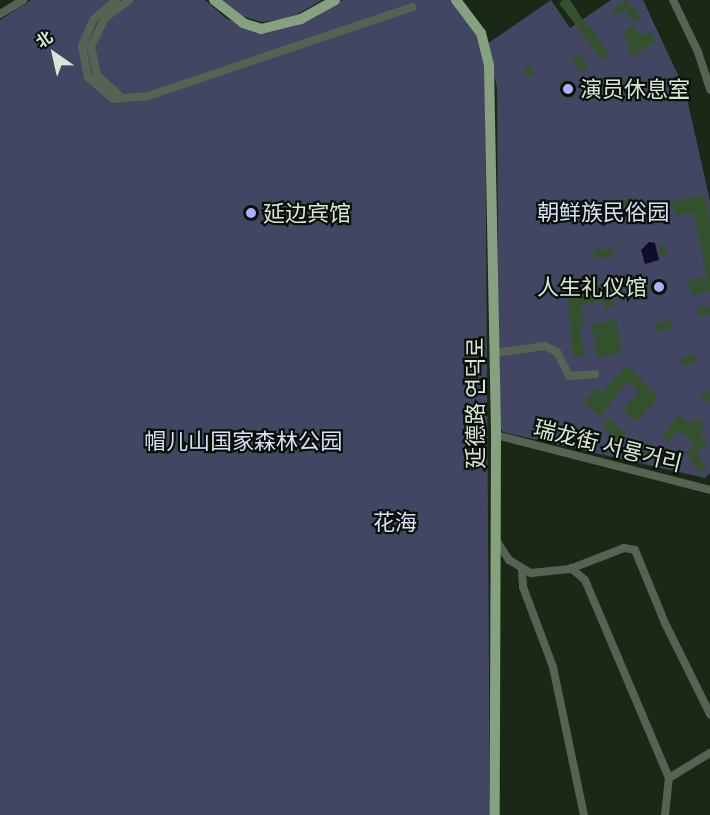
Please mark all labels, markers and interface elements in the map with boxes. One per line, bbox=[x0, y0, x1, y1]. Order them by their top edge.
north arrow bbox=[24, 24, 84, 84]
text: 北 bbox=[32, 26, 56, 51]
place label: 演员休息室 bbox=[580, 76, 690, 102]
marker: 演员休息室 bbox=[561, 82, 575, 96]
park label: 朝鲜族民俗园 bbox=[537, 199, 669, 225]
place label: 延边宾馆 bbox=[263, 200, 351, 226]
marker: 延边宾馆 bbox=[244, 206, 258, 220]
place label: 人生礼仪馆 bbox=[537, 274, 647, 300]
marker: 人生礼仪馆 bbox=[652, 280, 666, 294]
street label: 延德路 연덕로 bbox=[462, 337, 488, 469]
street label: 瑞龙街 서룡거리 bbox=[531, 414, 685, 476]
park label: 帽儿山国家森林公园 bbox=[144, 428, 342, 454]
park label: 花海 bbox=[373, 509, 417, 535]

